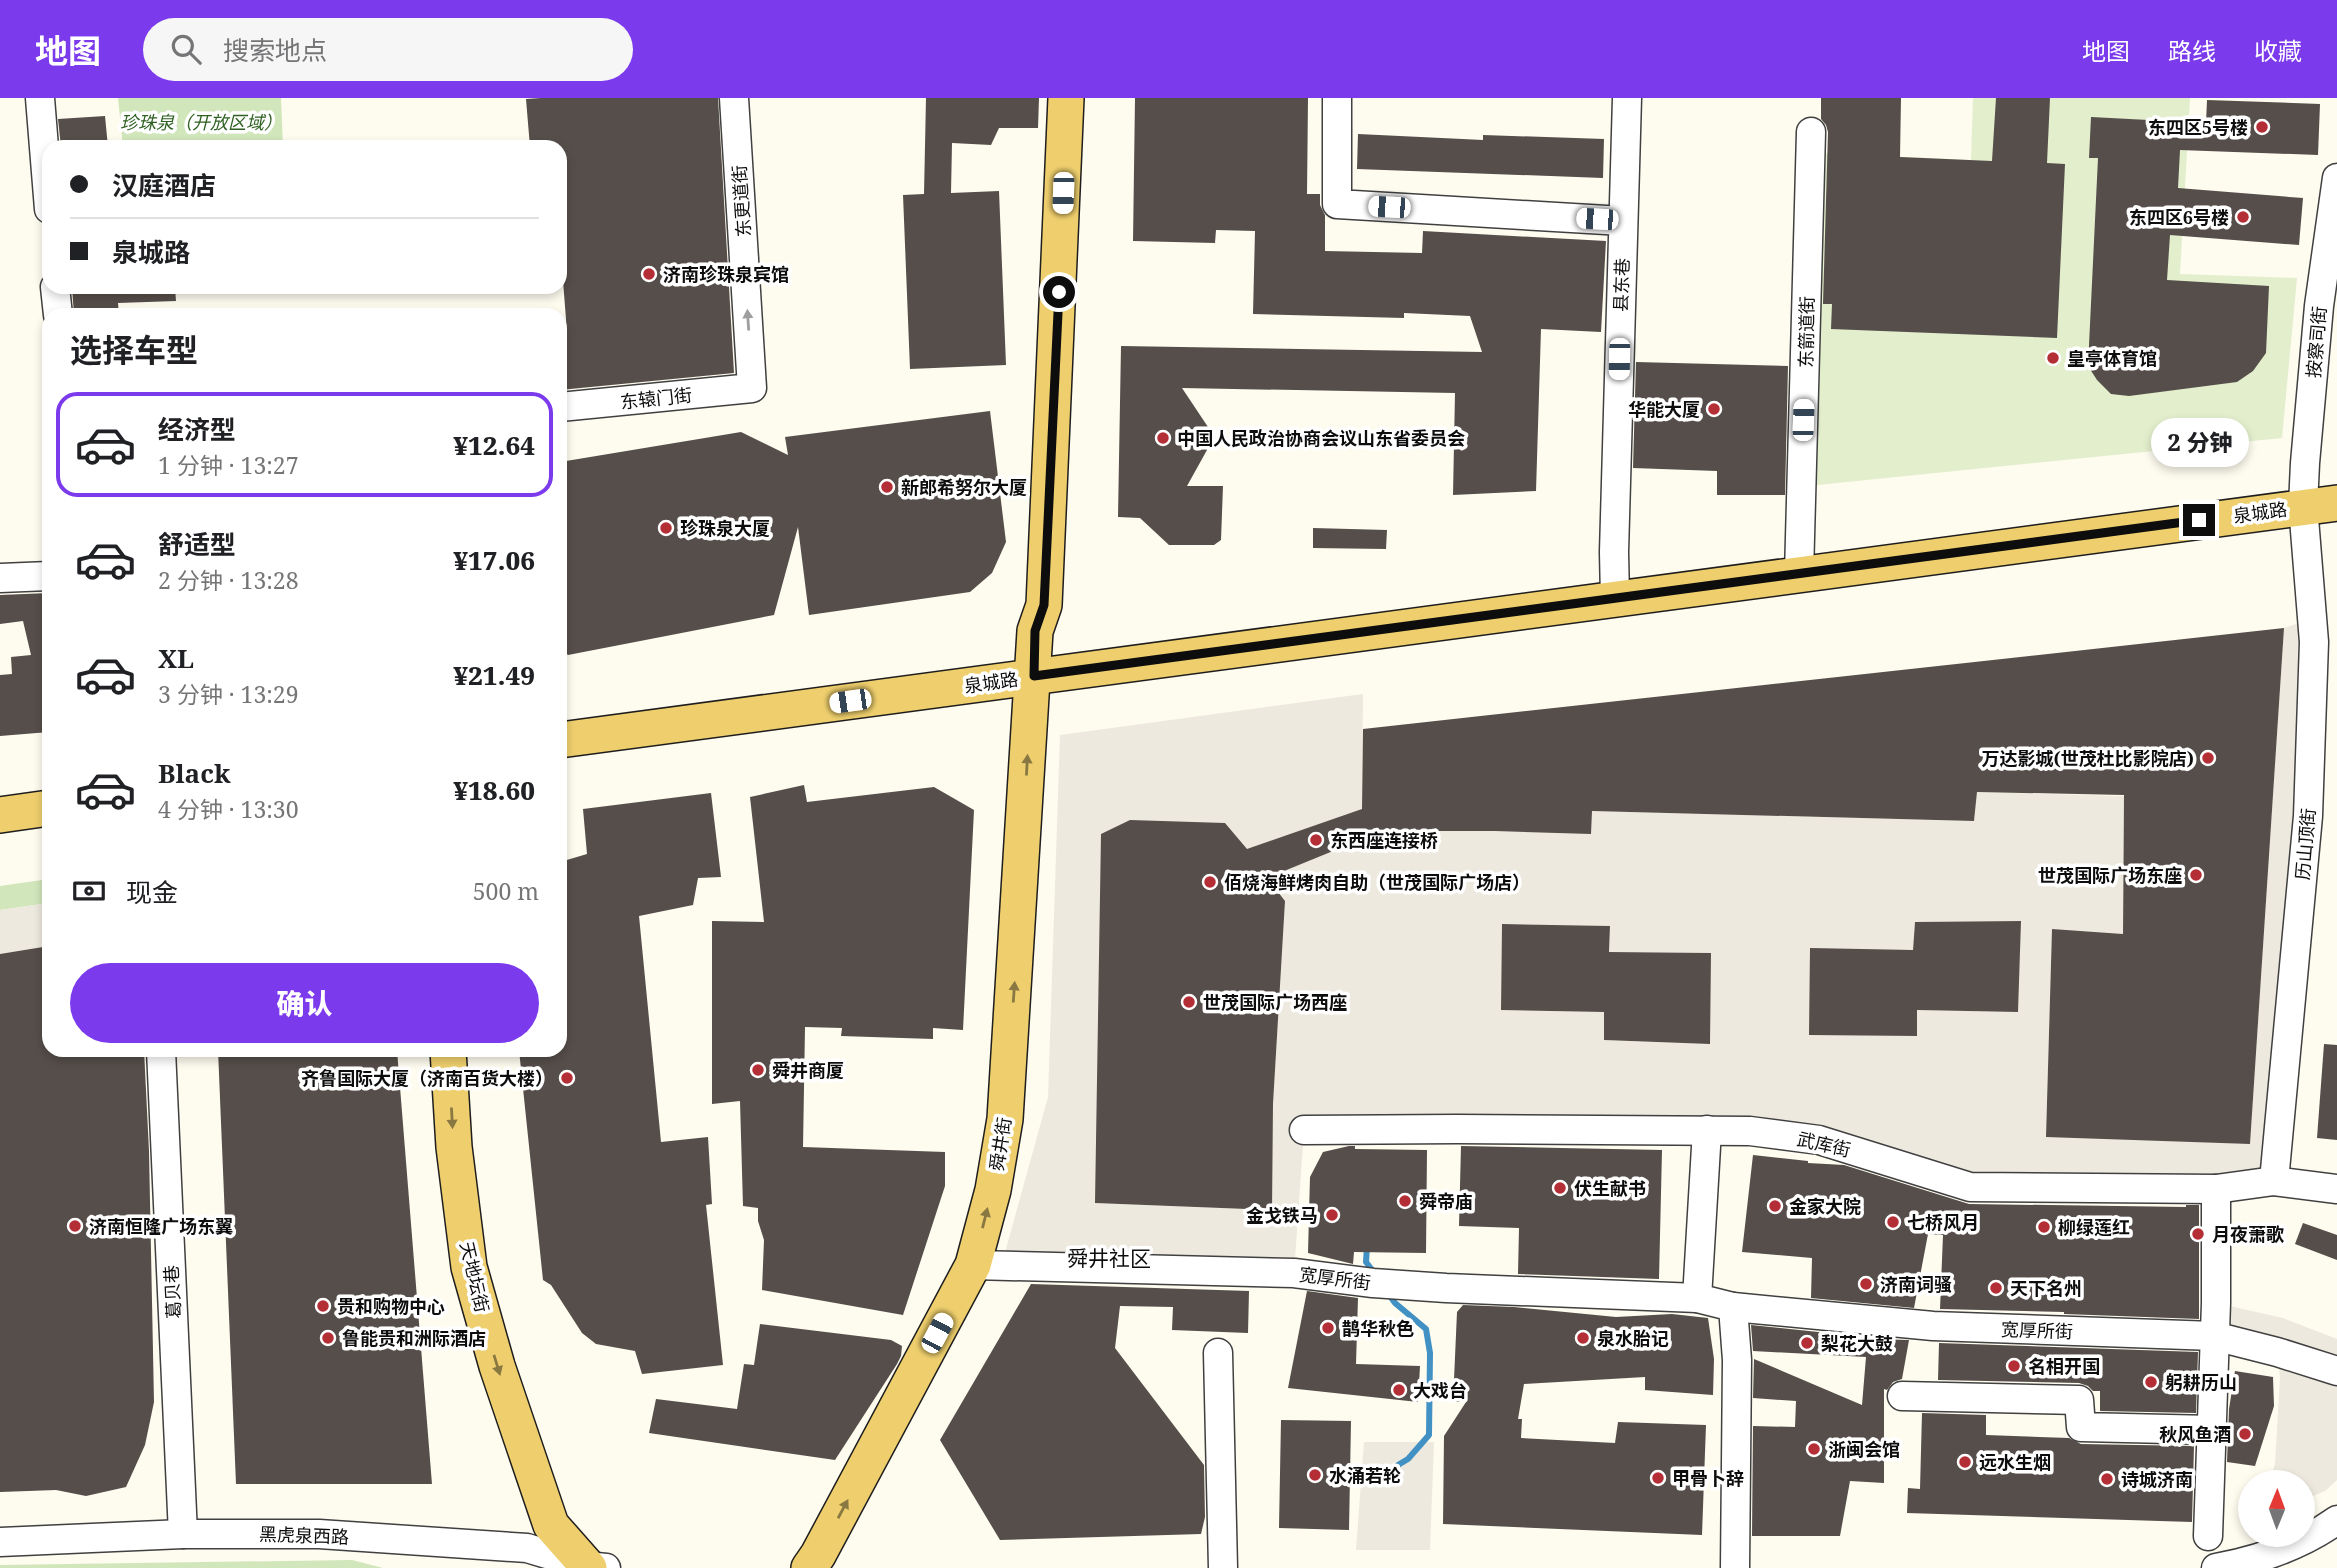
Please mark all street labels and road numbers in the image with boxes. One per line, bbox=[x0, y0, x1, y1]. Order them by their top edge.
street label: 东更道街 bbox=[727, 164, 755, 238]
street label: 县东巷 bbox=[1608, 258, 1634, 312]
street label: 东箭道街 bbox=[1793, 296, 1819, 368]
street label: 按察司街 bbox=[2301, 305, 2331, 379]
street label: 东辕门街 bbox=[619, 382, 693, 414]
street label: 泉城路 bbox=[2232, 496, 2288, 528]
street label: 泉城路 bbox=[963, 666, 1019, 698]
street label: 历山顶街 bbox=[2290, 807, 2320, 881]
street label: 舜井街 bbox=[984, 1115, 1016, 1173]
street label: 武库街 bbox=[1795, 1126, 1853, 1162]
street label: 天地坛街 bbox=[455, 1239, 495, 1315]
street label: 宽厚所街 bbox=[1298, 1262, 1372, 1294]
street label: 葛贝巷 bbox=[159, 1264, 185, 1320]
street label: 宽厚所街 bbox=[2001, 1317, 2073, 1343]
street label: 黑虎泉西路 bbox=[259, 1521, 349, 1549]

